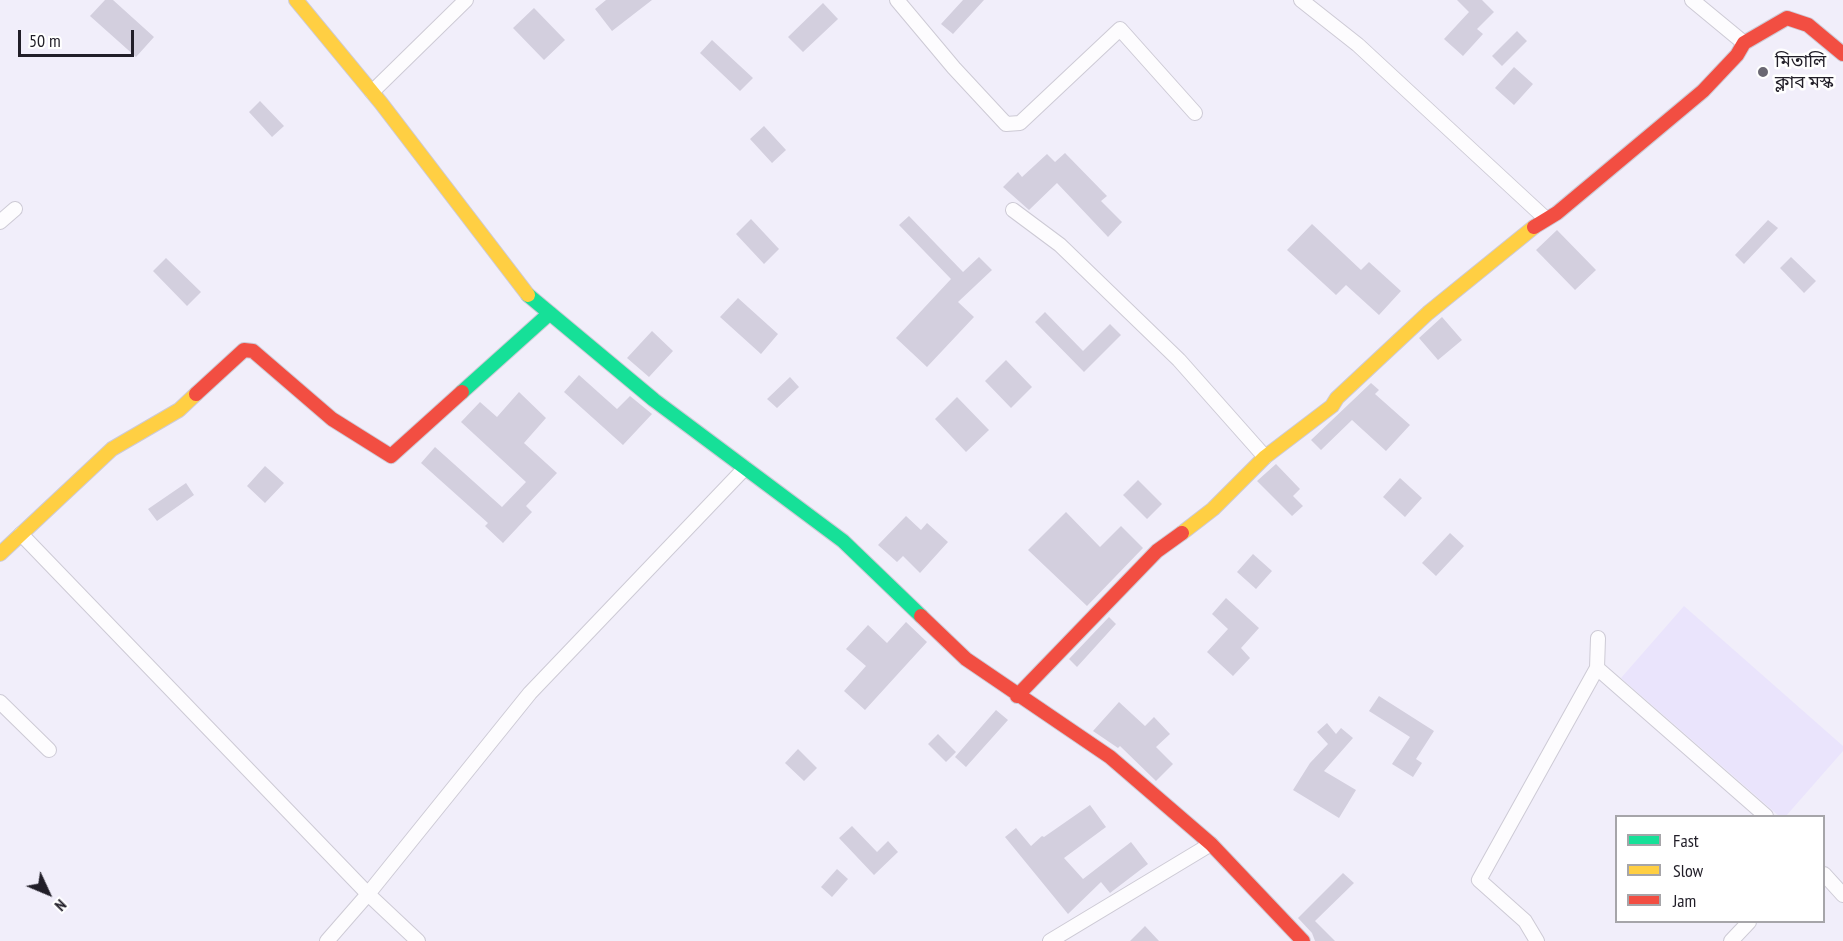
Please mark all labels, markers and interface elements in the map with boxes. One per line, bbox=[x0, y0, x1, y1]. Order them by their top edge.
scale bar bbox=[21, 18, 136, 56]
text: 50 m bbox=[29, 29, 61, 52]
place label: মিতালি ক্লাব মস্ক bbox=[1775, 51, 1833, 94]
marker: মিতালি ক্লাব মস্ক bbox=[1756, 65, 1770, 79]
legend bbox=[1615, 815, 1825, 923]
text: Fast bbox=[1673, 829, 1699, 852]
text: Slow bbox=[1673, 859, 1703, 882]
north arrow bbox=[18, 863, 78, 923]
text: Jam bbox=[1673, 889, 1696, 912]
text: N bbox=[51, 895, 71, 916]

